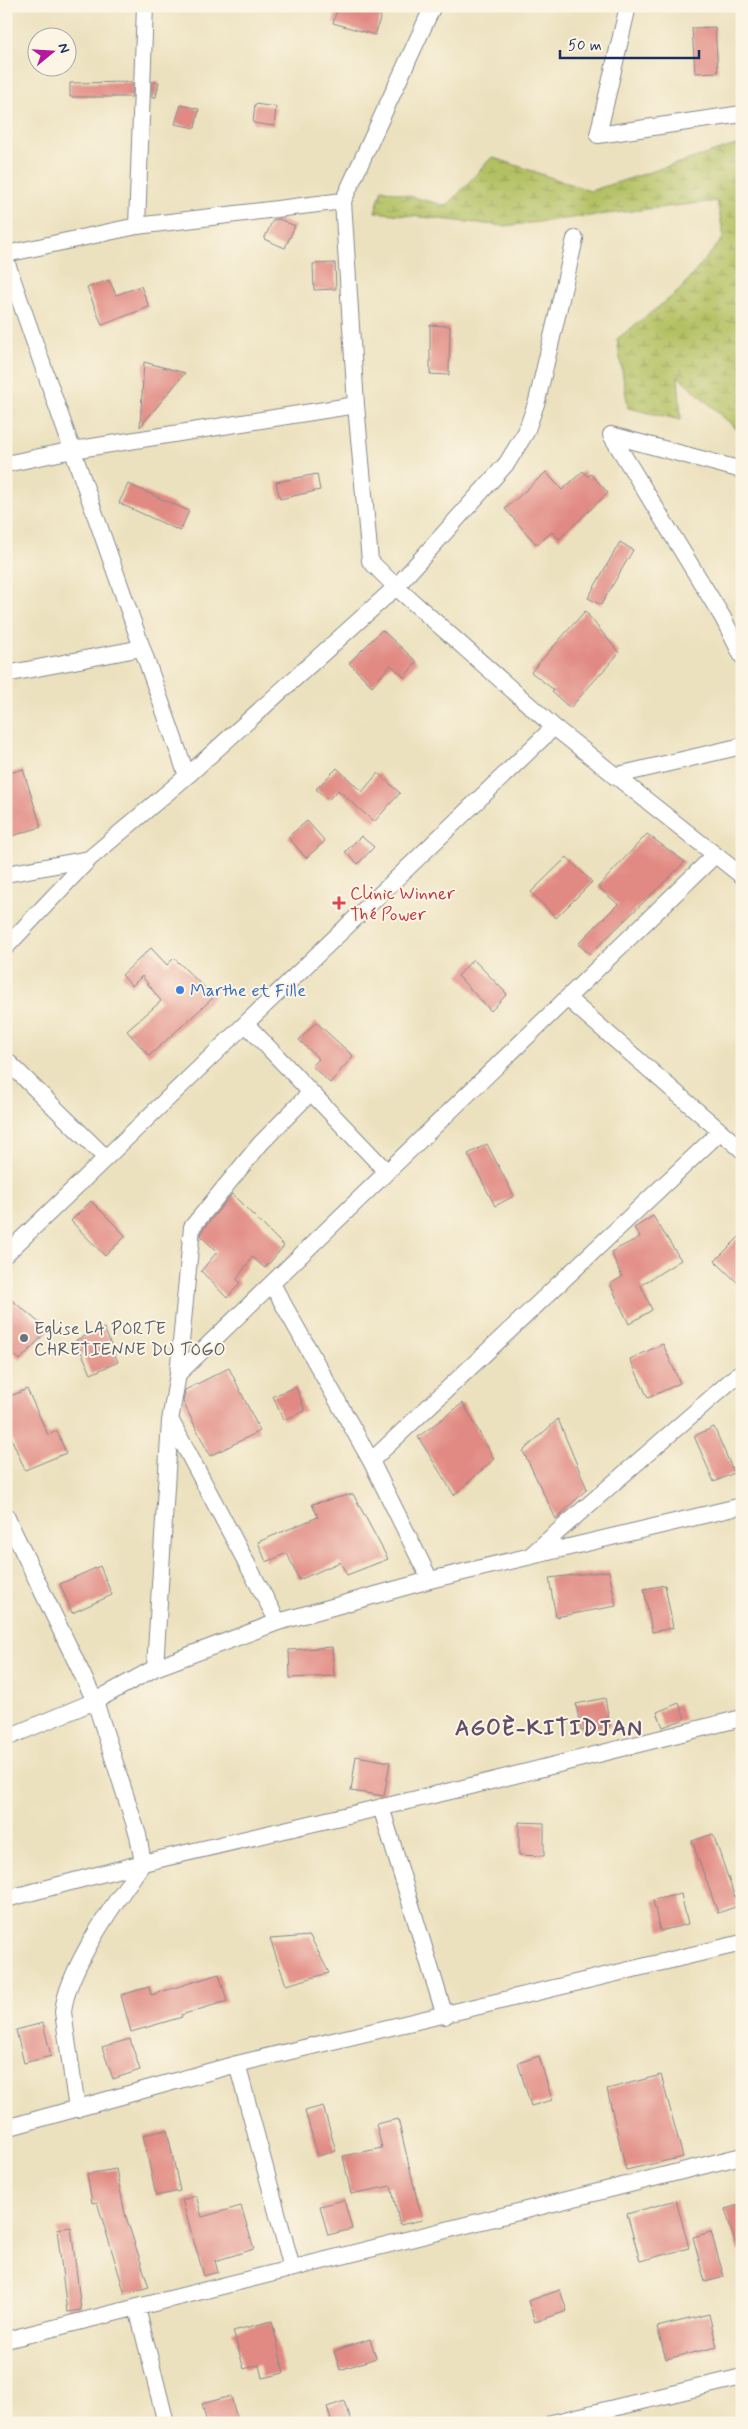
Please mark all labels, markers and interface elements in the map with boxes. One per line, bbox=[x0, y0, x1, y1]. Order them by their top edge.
north arrow bbox=[28, 28, 78, 78]
scale bar bbox=[560, 28, 699, 60]
text: 50 m bbox=[568, 36, 602, 56]
text: N bbox=[53, 41, 73, 56]
place label: Clinic Winner Thé Power bbox=[350, 882, 456, 927]
marker: Clinic Winner Thé Power bbox=[332, 896, 346, 910]
place label: Marthe et Fille bbox=[190, 979, 306, 1003]
marker: Marthe et Fille bbox=[174, 984, 186, 996]
place label: Eglise LA PORTE CHRETIENNE DU TOGO bbox=[34, 1317, 226, 1362]
marker: Eglise LA PORTE CHRETIENNE DU TOGO bbox=[18, 1332, 30, 1344]
district label: AGOÈ-KITIDJAN bbox=[455, 1714, 643, 1743]

